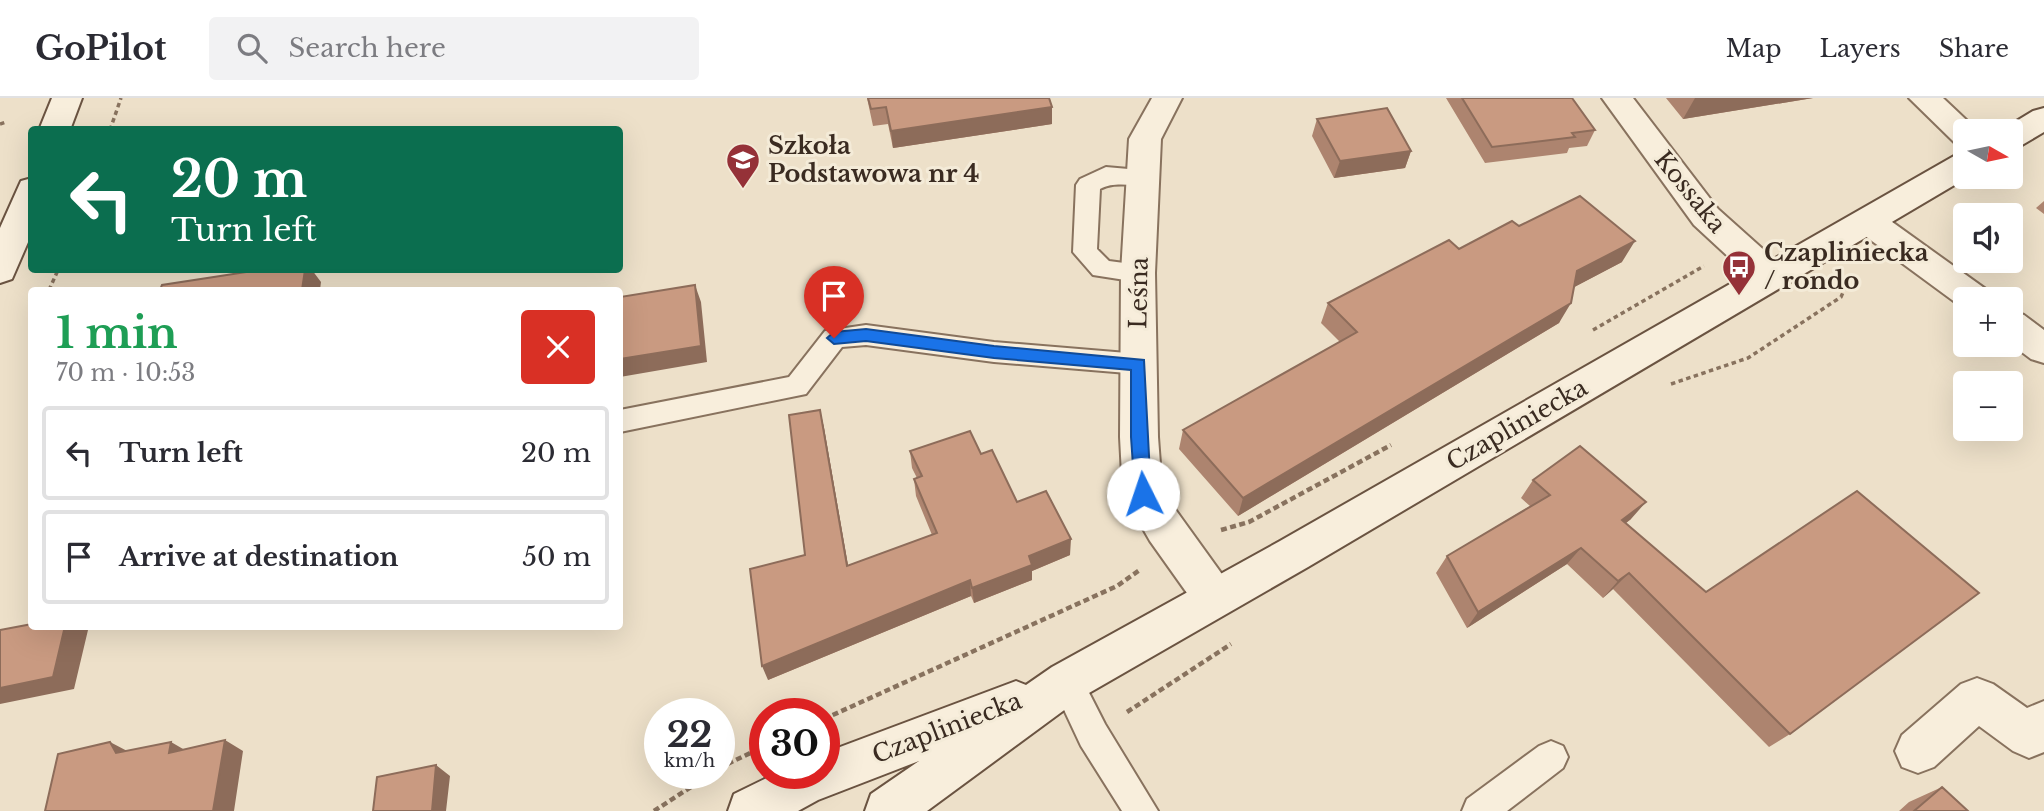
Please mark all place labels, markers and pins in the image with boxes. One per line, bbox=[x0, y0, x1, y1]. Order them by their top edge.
place label: Szkoła Podstawowa nr 4 bbox=[768, 131, 979, 188]
school or university icon: Szkoła Podstawowa nr 4 bbox=[724, 141, 762, 190]
place label: Czapliniecka / rondo bbox=[1764, 238, 1929, 295]
bus stop icon: Czapliniecka / rondo bbox=[1720, 248, 1758, 297]
pin bbox=[804, 266, 864, 338]

